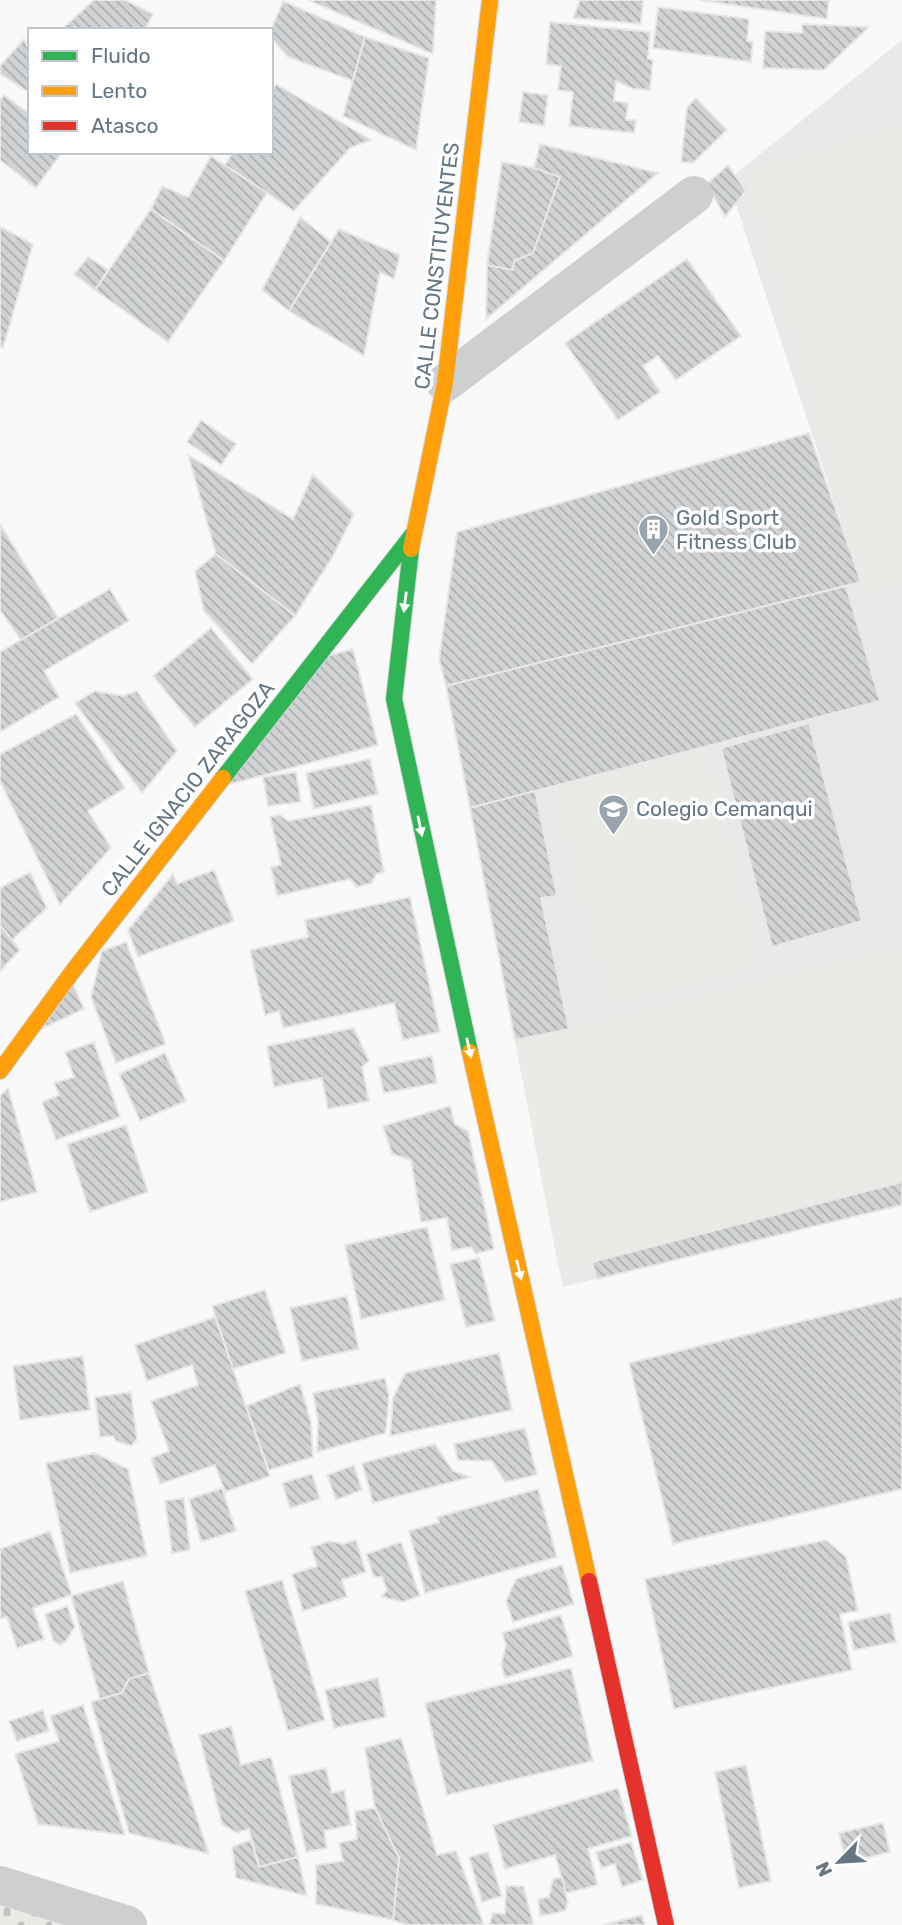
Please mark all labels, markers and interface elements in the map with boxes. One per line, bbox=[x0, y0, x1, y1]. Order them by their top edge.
legend bbox=[28, 28, 273, 154]
text: Fluido bbox=[91, 43, 151, 68]
text: Lento bbox=[91, 78, 147, 103]
text: Atasco bbox=[91, 113, 159, 138]
street label: CALLE CONSTITUYENTES bbox=[409, 141, 464, 391]
place label: Gold Sport Fitness Club bbox=[676, 505, 797, 554]
building icon: Gold Sport Fitness Club bbox=[636, 513, 670, 557]
one-way arrow bbox=[400, 591, 411, 613]
street label: CALLE IGNACIO ZARAGOZA bbox=[96, 676, 279, 901]
school or university icon: Colegio Cemanqui bbox=[596, 792, 630, 836]
place label: Colegio Cemanqui bbox=[636, 796, 813, 821]
one-way arrow bbox=[415, 815, 426, 837]
one-way arrow bbox=[464, 1037, 475, 1059]
one-way arrow bbox=[514, 1259, 525, 1281]
north arrow bbox=[804, 1827, 874, 1897]
text: N bbox=[811, 1858, 837, 1880]

